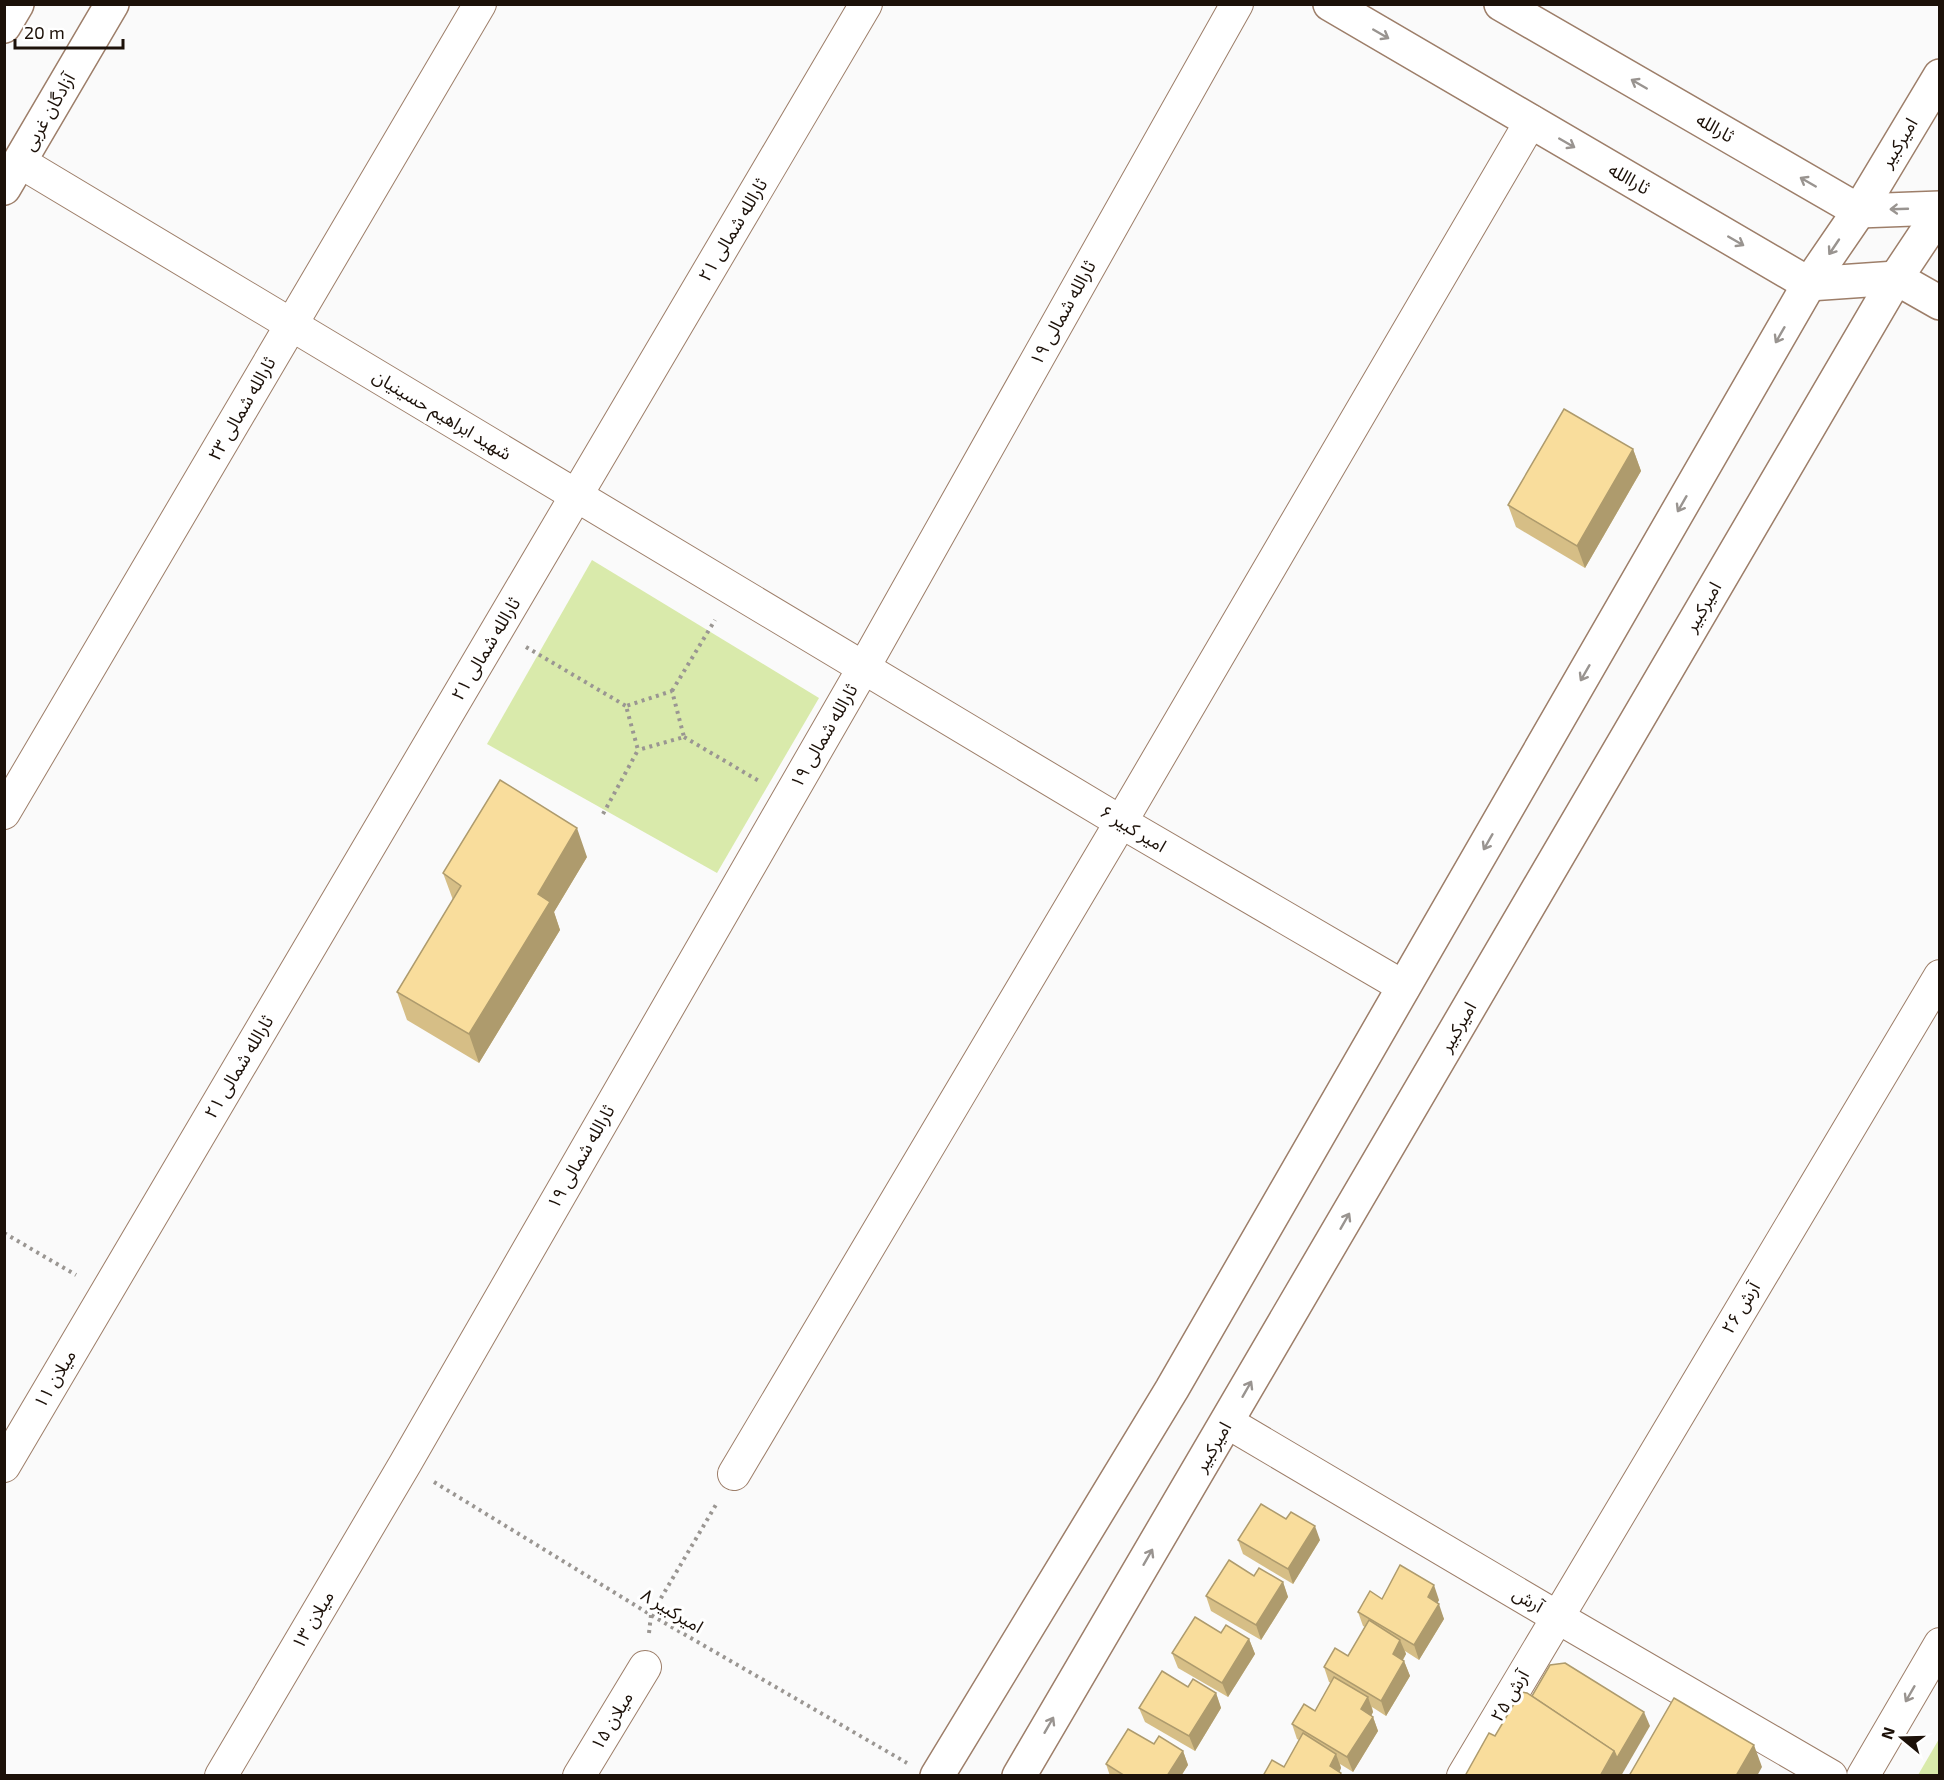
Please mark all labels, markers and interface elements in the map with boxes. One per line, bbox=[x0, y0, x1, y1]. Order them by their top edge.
scale bar bbox=[15, 12, 123, 50]
text: 20 m bbox=[24, 21, 65, 43]
one-way arrow bbox=[1372, 28, 1389, 40]
street label: آزادگان غربی bbox=[17, 68, 80, 155]
one-way arrow bbox=[1631, 78, 1648, 90]
street label: ثارالله bbox=[1692, 108, 1738, 147]
street label: امیرکبیر bbox=[1874, 114, 1922, 173]
one-way arrow bbox=[1559, 137, 1576, 149]
street label: ثاراالله bbox=[1604, 158, 1654, 200]
street label: ثارالله شمالی ۲۱ bbox=[693, 174, 772, 285]
one-way arrow bbox=[1800, 176, 1817, 188]
one-way arrow bbox=[1890, 204, 1910, 215]
one-way arrow bbox=[1727, 235, 1744, 247]
one-way arrow bbox=[1828, 239, 1840, 255]
street label: ثارالله شمالی ۱۹ bbox=[1024, 256, 1101, 369]
one-way arrow bbox=[1774, 325, 1785, 343]
street label: ثارالله شمالی ۲۳ bbox=[203, 353, 281, 465]
street label: شهید ابراهیم حسینیان bbox=[368, 364, 516, 467]
one-way arrow bbox=[1676, 495, 1688, 512]
street label: امیرکبیر bbox=[1679, 577, 1726, 637]
street label: ثارالله شمالی ۲۱ bbox=[446, 593, 525, 704]
one-way arrow bbox=[1579, 663, 1590, 681]
street label: ثارالله شمالی ۱۹ bbox=[785, 680, 863, 792]
street label: امیر کبیر ۶ bbox=[1096, 800, 1171, 857]
one-way arrow bbox=[1482, 832, 1493, 850]
street label: امیرکبیر bbox=[1434, 997, 1481, 1057]
street label: ثارالله شمالی ۲۱ bbox=[199, 1011, 278, 1122]
street label: ثارالله شمالی ۱۹ bbox=[542, 1101, 620, 1213]
one-way arrow bbox=[1340, 1212, 1351, 1230]
street label: آرش ۲۶ bbox=[1716, 1277, 1765, 1338]
street label: میلان ۱۱ bbox=[28, 1345, 81, 1412]
one-way arrow bbox=[1241, 1381, 1253, 1398]
street label: امیرکبیر bbox=[1189, 1417, 1236, 1477]
one-way arrow bbox=[1142, 1549, 1154, 1566]
street label: آرش bbox=[1509, 1581, 1549, 1618]
street label: امیرکبیر ۸ bbox=[637, 1583, 708, 1638]
street label: میلان ۱۳ bbox=[286, 1586, 339, 1653]
street label: آرش ۲۵ bbox=[1485, 1665, 1534, 1726]
one-way arrow bbox=[1904, 1685, 1915, 1703]
street label: میلان ۱۵ bbox=[585, 1687, 638, 1754]
north arrow bbox=[1872, 1708, 1932, 1768]
one-way arrow bbox=[1043, 1717, 1055, 1734]
text: N bbox=[1876, 1724, 1898, 1742]

